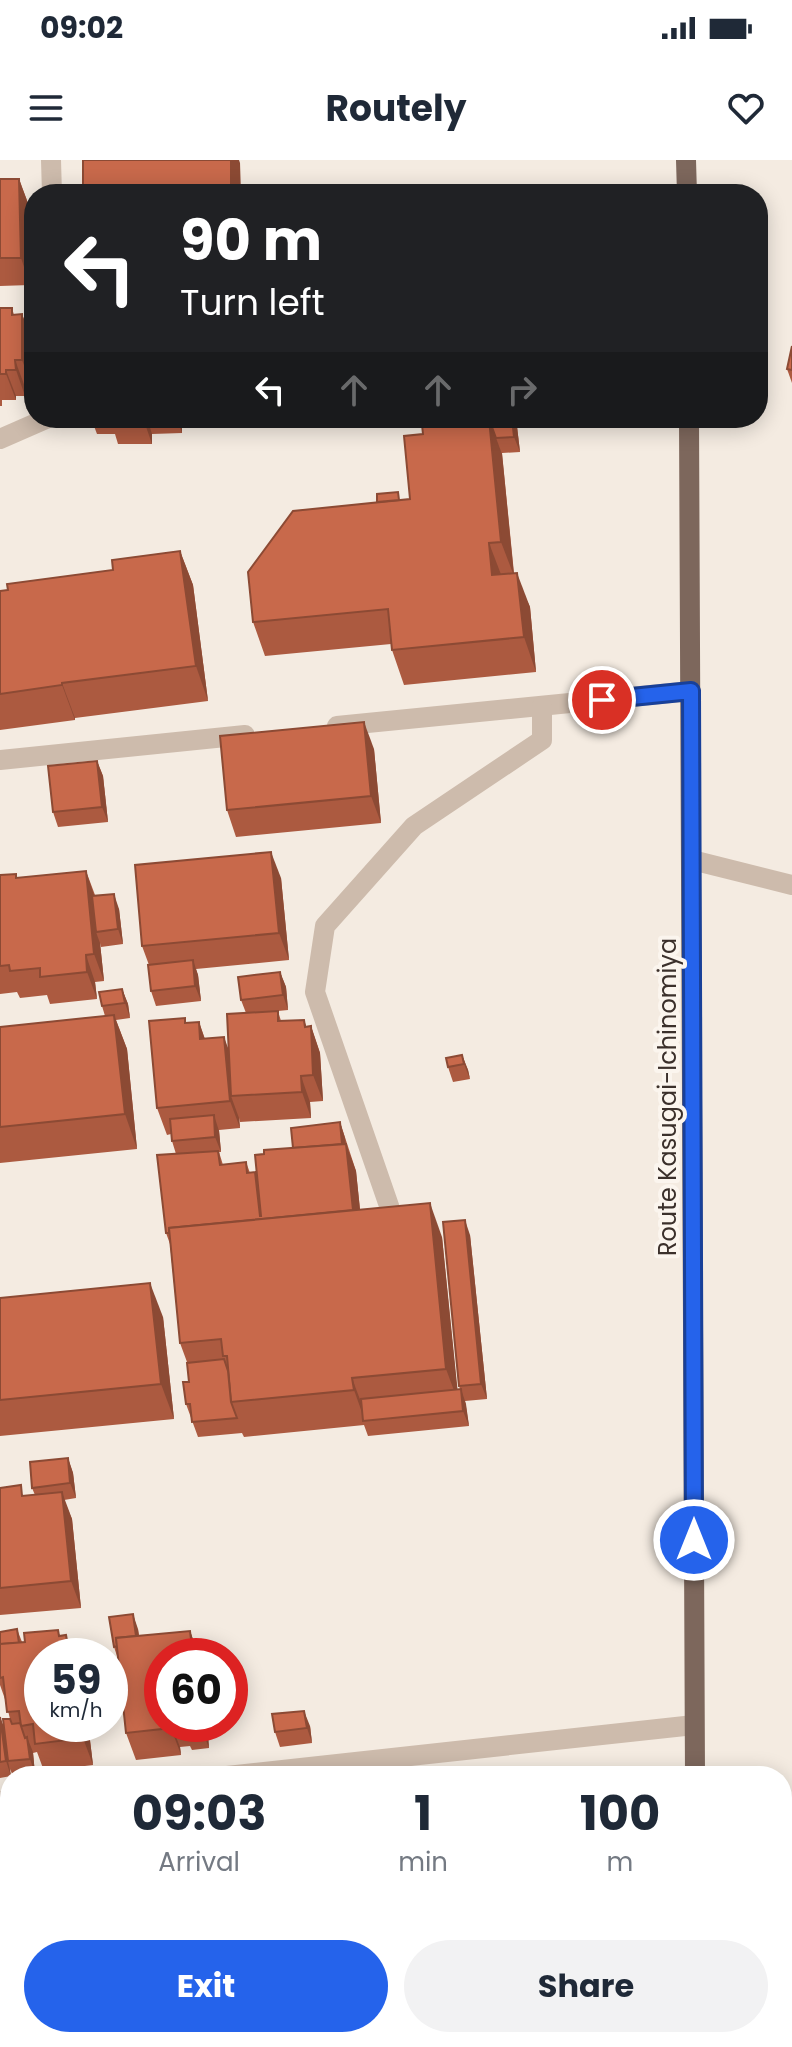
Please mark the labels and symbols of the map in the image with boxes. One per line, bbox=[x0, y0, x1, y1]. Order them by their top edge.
pin bbox=[568, 666, 636, 734]
street label: Route Kasugai-Ichinomiya bbox=[651, 938, 684, 1256]
position arrow bbox=[652, 1498, 736, 1582]
speed limit sign: 60 bbox=[144, 1638, 248, 1742]

